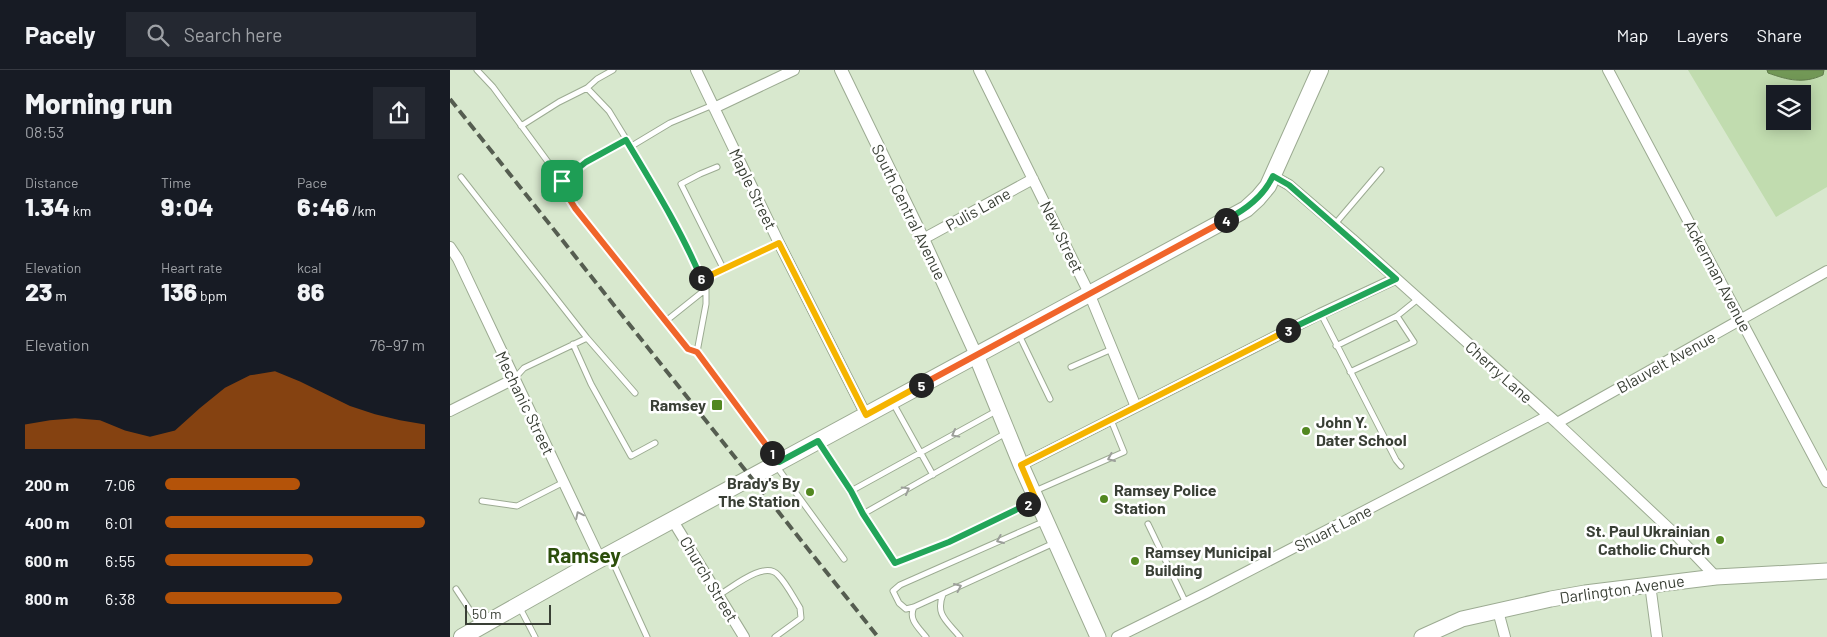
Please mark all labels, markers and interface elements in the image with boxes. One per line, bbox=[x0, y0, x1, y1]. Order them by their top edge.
search box bbox=[126, 12, 476, 57]
text: Pacely bbox=[25, 20, 96, 49]
icon: search bbox=[144, 21, 172, 49]
text: Search here bbox=[184, 23, 282, 46]
text: Map bbox=[1616, 24, 1648, 46]
text: Layers bbox=[1676, 24, 1729, 46]
text: Share bbox=[1757, 24, 1802, 46]
map controls bbox=[1766, 85, 1811, 130]
button: layers bbox=[1766, 85, 1811, 130]
text: Morning run bbox=[25, 86, 173, 120]
button: share bbox=[373, 87, 425, 139]
text: 08:53 bbox=[25, 122, 64, 141]
street label: South Central Avenue bbox=[868, 141, 951, 283]
street label: Maple Street bbox=[726, 145, 781, 232]
pin bbox=[541, 160, 583, 202]
icon: arrive bbox=[548, 167, 576, 195]
text: Distance bbox=[25, 174, 78, 191]
text: Time bbox=[161, 174, 191, 191]
text: Pace bbox=[297, 174, 327, 191]
street label: Pulis Lane bbox=[942, 183, 1013, 234]
text: 1.34 bbox=[25, 191, 70, 221]
text: 9:04 bbox=[161, 191, 214, 221]
text: 6:46 bbox=[297, 191, 349, 221]
street label: New Street bbox=[1037, 198, 1088, 276]
text: km bbox=[70, 202, 91, 219]
text: /km bbox=[349, 202, 376, 219]
pin: 4 bbox=[1214, 208, 1238, 232]
text: 4 bbox=[1222, 212, 1231, 229]
street label: Ackerman Avenue bbox=[1681, 217, 1756, 335]
text: Elevation bbox=[25, 259, 81, 276]
text: Heart rate bbox=[161, 259, 222, 276]
text: kcal bbox=[297, 259, 321, 276]
pin: 6 bbox=[688, 266, 714, 290]
text: 6 bbox=[698, 270, 705, 287]
text: 23 bbox=[25, 276, 52, 306]
text: 136 bbox=[161, 276, 197, 306]
text: 86 bbox=[297, 276, 324, 306]
text: m bbox=[52, 287, 67, 304]
text: bpm bbox=[197, 287, 227, 304]
pin: 3 bbox=[1276, 318, 1300, 342]
text: 3 bbox=[1285, 322, 1292, 339]
street label: Blauvelt Avenue bbox=[1613, 327, 1718, 397]
text: Elevation bbox=[25, 335, 89, 354]
text: 76–97 m bbox=[370, 335, 425, 354]
street label: Cherry Lane bbox=[1462, 337, 1537, 407]
street label: Mechanic Street bbox=[492, 348, 559, 458]
pin: 5 bbox=[908, 372, 934, 398]
text: 5 bbox=[918, 377, 925, 394]
place label: Ramsey bbox=[650, 395, 706, 414]
marker: Ramsey bbox=[710, 398, 724, 412]
place label: John Y. Dater School bbox=[1316, 412, 1407, 449]
marker: John Y. Dater School bbox=[1300, 425, 1312, 437]
one-way arrow bbox=[952, 427, 961, 437]
pin: 1 bbox=[760, 440, 784, 466]
text: 1 bbox=[770, 445, 775, 462]
one-way arrow bbox=[1107, 451, 1116, 462]
place label: Brady's By The Station bbox=[718, 473, 800, 510]
text: 200 m bbox=[25, 475, 69, 494]
text: 7:06 bbox=[105, 475, 135, 494]
place label: Ramsey Police Station bbox=[1114, 480, 1217, 517]
marker: Brady's By The Station bbox=[804, 486, 816, 498]
one-way arrow bbox=[900, 486, 909, 496]
pin: 2 bbox=[1016, 492, 1040, 516]
marker: Ramsey Police Station bbox=[1098, 493, 1110, 505]
text: 2 bbox=[1025, 496, 1032, 513]
street label: Shuart Lane bbox=[1291, 500, 1375, 555]
one-way arrow bbox=[575, 511, 585, 520]
text: 400 m bbox=[25, 513, 69, 532]
text: 6:01 bbox=[105, 513, 133, 532]
place label: St. Paul Ukrainian Catholic Church bbox=[1586, 521, 1710, 558]
street label: Church Street bbox=[676, 532, 742, 625]
one-way arrow bbox=[996, 534, 1005, 545]
marker: St. Paul Ukrainian Catholic Church bbox=[1714, 534, 1726, 546]
district label: Ramsey bbox=[547, 542, 621, 567]
place label: Ramsey Municipal Building bbox=[1145, 542, 1271, 579]
text: 600 m bbox=[25, 551, 68, 570]
text: 6:55 bbox=[105, 551, 135, 570]
marker: Ramsey Municipal Building bbox=[1129, 555, 1141, 567]
street label: Darlington Avenue bbox=[1558, 570, 1686, 607]
one-way arrow bbox=[953, 583, 962, 593]
text: 800 m bbox=[25, 589, 68, 608]
text: 6:38 bbox=[105, 589, 135, 608]
scale bar bbox=[465, 602, 551, 625]
text: 50 m bbox=[472, 605, 501, 622]

